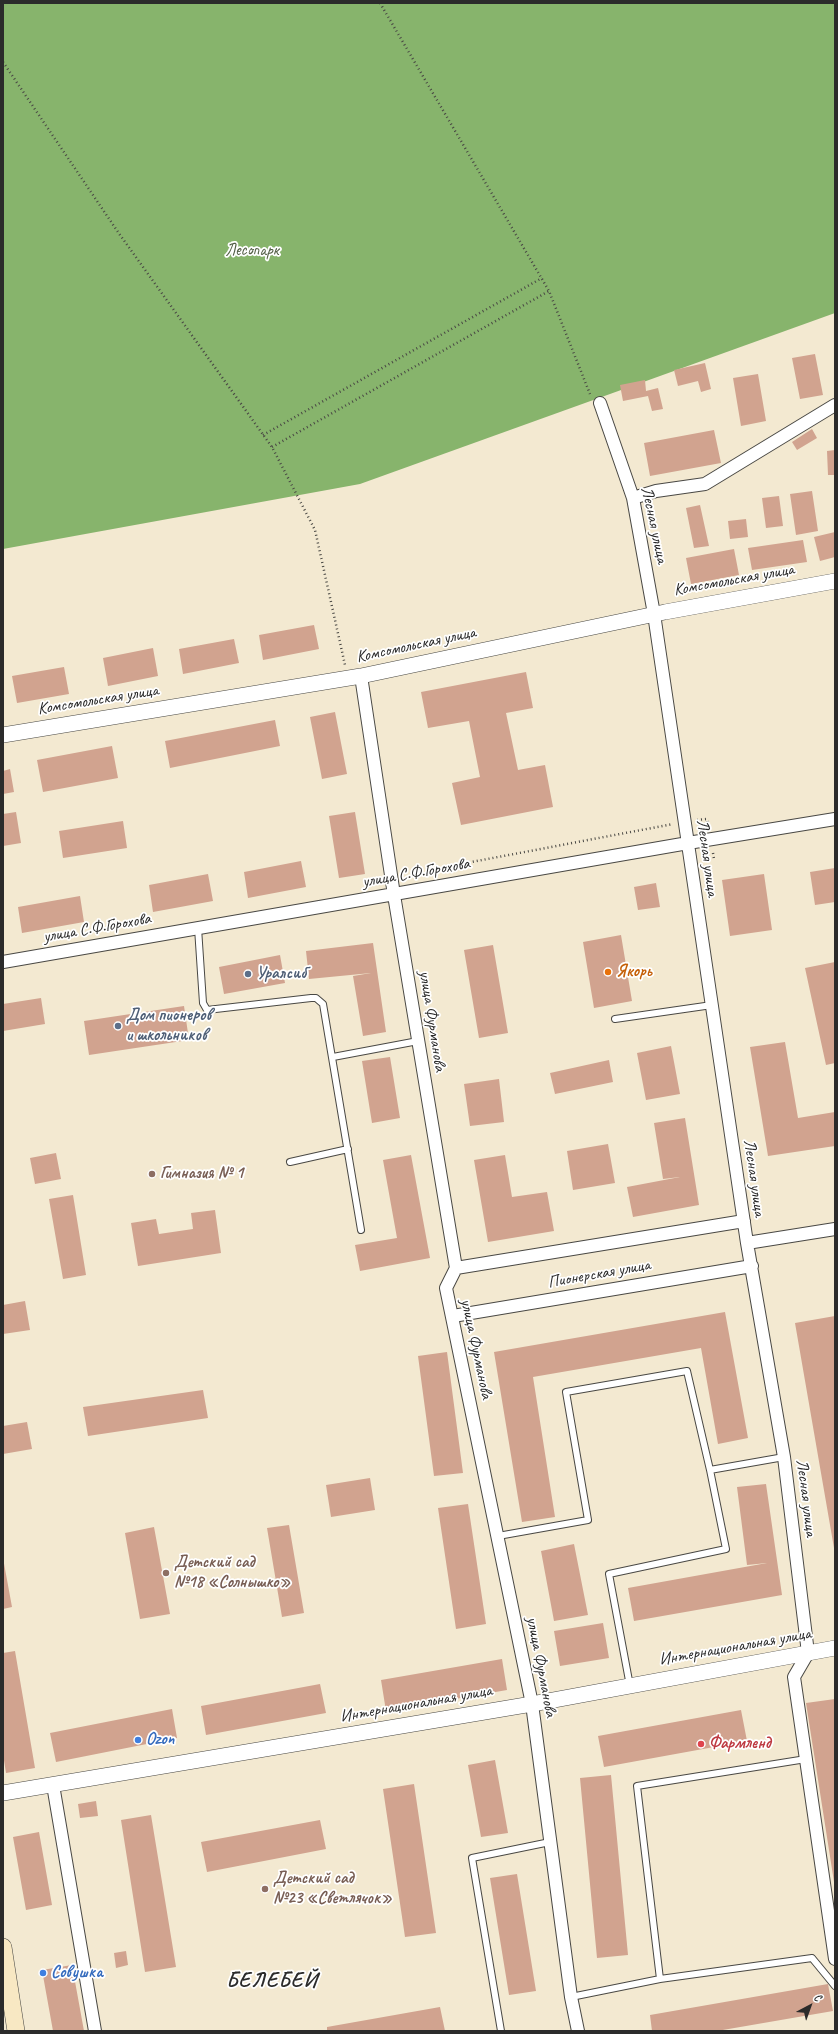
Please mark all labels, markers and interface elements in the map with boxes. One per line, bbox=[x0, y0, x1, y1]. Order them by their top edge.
park label: Лесопарк bbox=[225, 241, 279, 261]
street label: Лесная улица bbox=[636, 485, 672, 565]
street label: Комсомольская улица bbox=[672, 559, 796, 601]
street label: Комсомольская улица bbox=[354, 622, 478, 668]
street label: Комсомольская улица bbox=[36, 680, 160, 720]
street label: Лесная улица bbox=[691, 818, 723, 898]
street label: улица С.Ф.Горохова bbox=[361, 854, 471, 892]
street label: улица С.Ф.Горохова bbox=[42, 909, 152, 947]
place label: Якорь bbox=[616, 962, 652, 982]
place label: Уралсиб bbox=[256, 964, 307, 984]
marker: Якорь bbox=[603, 967, 613, 977]
marker: Уралсиб bbox=[243, 969, 253, 979]
street label: улица Фурманова bbox=[414, 969, 450, 1073]
place label: Дом пионеров и школьников bbox=[126, 1006, 212, 1046]
marker: Дом пионеров и школьников bbox=[113, 1021, 123, 1031]
street label: Лесная улица bbox=[738, 1138, 770, 1218]
place label: Гимназия № 1 bbox=[160, 1164, 243, 1184]
marker: Гимназия № 1 bbox=[147, 1169, 157, 1179]
street label: Пионерская улица bbox=[546, 1255, 652, 1293]
street label: улица Фурманова bbox=[455, 1297, 497, 1401]
street label: Лесная улица bbox=[791, 1458, 821, 1538]
place label: Детский сад №18 «Солнышко» bbox=[174, 1553, 290, 1593]
marker: Детский сад №18 «Солнышко» bbox=[161, 1568, 171, 1578]
street label: улица Фурманова bbox=[521, 1615, 561, 1719]
street label: Интернациональная улица bbox=[657, 1624, 813, 1670]
street label: Интернациональная улица bbox=[338, 1681, 494, 1727]
place label: Ozon bbox=[146, 1730, 174, 1750]
place label: Фармленд bbox=[709, 1734, 771, 1754]
marker: Ozon bbox=[133, 1735, 143, 1745]
marker: Фармленд bbox=[696, 1739, 706, 1749]
place label: Детский сад №23 «Светлячок» bbox=[273, 1869, 392, 1909]
marker: Детский сад №23 «Светлячок» bbox=[260, 1884, 270, 1894]
place label: Совушка bbox=[51, 1963, 103, 1983]
district label: БЕЛЕБЕЙ bbox=[225, 1967, 319, 1993]
marker: Совушка bbox=[38, 1968, 48, 1978]
north arrow bbox=[790, 1986, 830, 2026]
text: С bbox=[811, 1990, 825, 2004]

